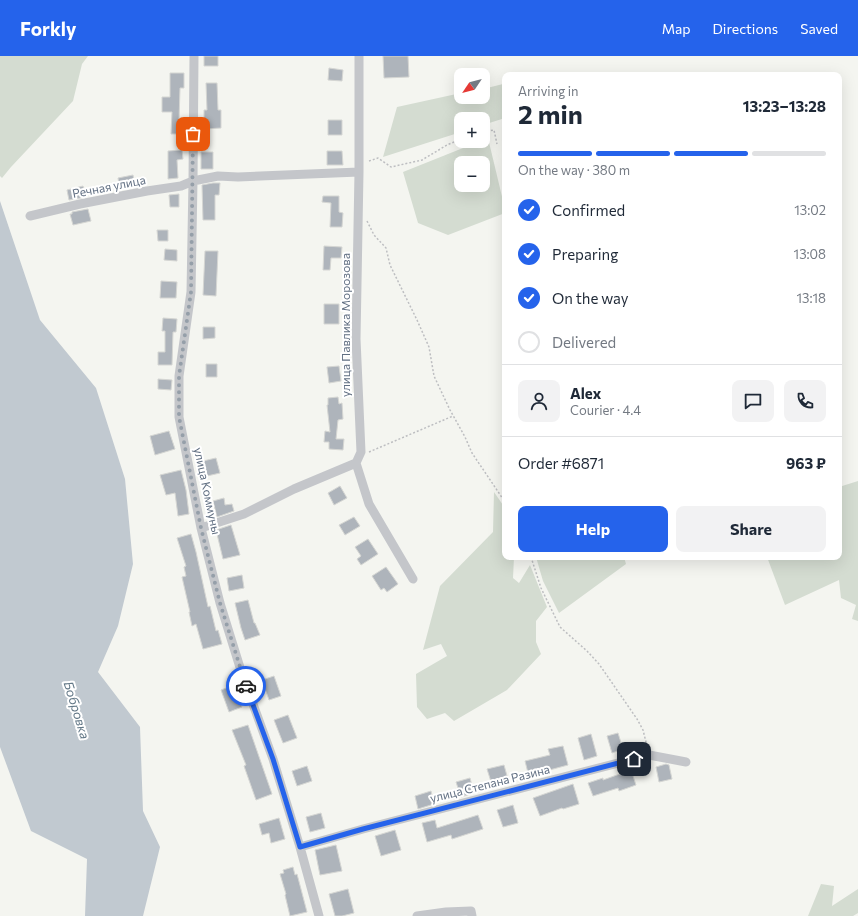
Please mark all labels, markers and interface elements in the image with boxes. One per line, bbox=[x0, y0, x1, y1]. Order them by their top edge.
text: Forkly bbox=[20, 17, 76, 40]
text: Map bbox=[662, 20, 691, 37]
text: Directions bbox=[713, 20, 778, 37]
text: Saved bbox=[800, 20, 838, 37]
north arrow bbox=[454, 68, 490, 104]
map controls bbox=[454, 68, 490, 192]
text: Arriving in bbox=[518, 83, 578, 99]
text: 13:23–13:28 bbox=[743, 97, 826, 115]
text: 2 min bbox=[518, 98, 583, 129]
button: + bbox=[454, 112, 490, 148]
pin bbox=[176, 117, 210, 151]
icon: bag bbox=[182, 123, 204, 145]
button: − bbox=[454, 156, 490, 192]
text: On the way · 380 m bbox=[518, 162, 630, 178]
street label: Речная улица bbox=[71, 172, 147, 200]
icon: check bbox=[518, 199, 540, 221]
text: Confirmed bbox=[552, 201, 625, 219]
text: 13:02 bbox=[794, 202, 826, 218]
icon: check bbox=[518, 243, 540, 265]
text: Preparing bbox=[552, 245, 618, 263]
text: 13:08 bbox=[794, 246, 826, 262]
street label: улица Павлика Морозова bbox=[338, 253, 352, 397]
icon: check bbox=[518, 287, 540, 309]
text: On the way bbox=[552, 289, 629, 307]
text: 13:18 bbox=[797, 290, 826, 306]
text: Delivered bbox=[552, 333, 616, 351]
button: person bbox=[518, 380, 560, 422]
button: chat bbox=[732, 380, 774, 422]
button: phone bbox=[784, 380, 826, 422]
text: Alex bbox=[570, 384, 601, 402]
text: Courier · 4.4 bbox=[570, 402, 641, 418]
street label: улица Коммуны bbox=[192, 446, 224, 536]
text: Order #6871 bbox=[518, 454, 604, 472]
text: 963 ₽ bbox=[786, 454, 826, 472]
button: Help bbox=[518, 506, 668, 552]
button: Share bbox=[676, 506, 826, 552]
courier bbox=[226, 666, 266, 706]
icon: car bbox=[235, 675, 257, 697]
water label: Бобровка bbox=[61, 679, 93, 741]
pin bbox=[617, 742, 651, 776]
icon: home bbox=[623, 748, 645, 770]
street label: улица Степана Разина bbox=[428, 761, 551, 805]

